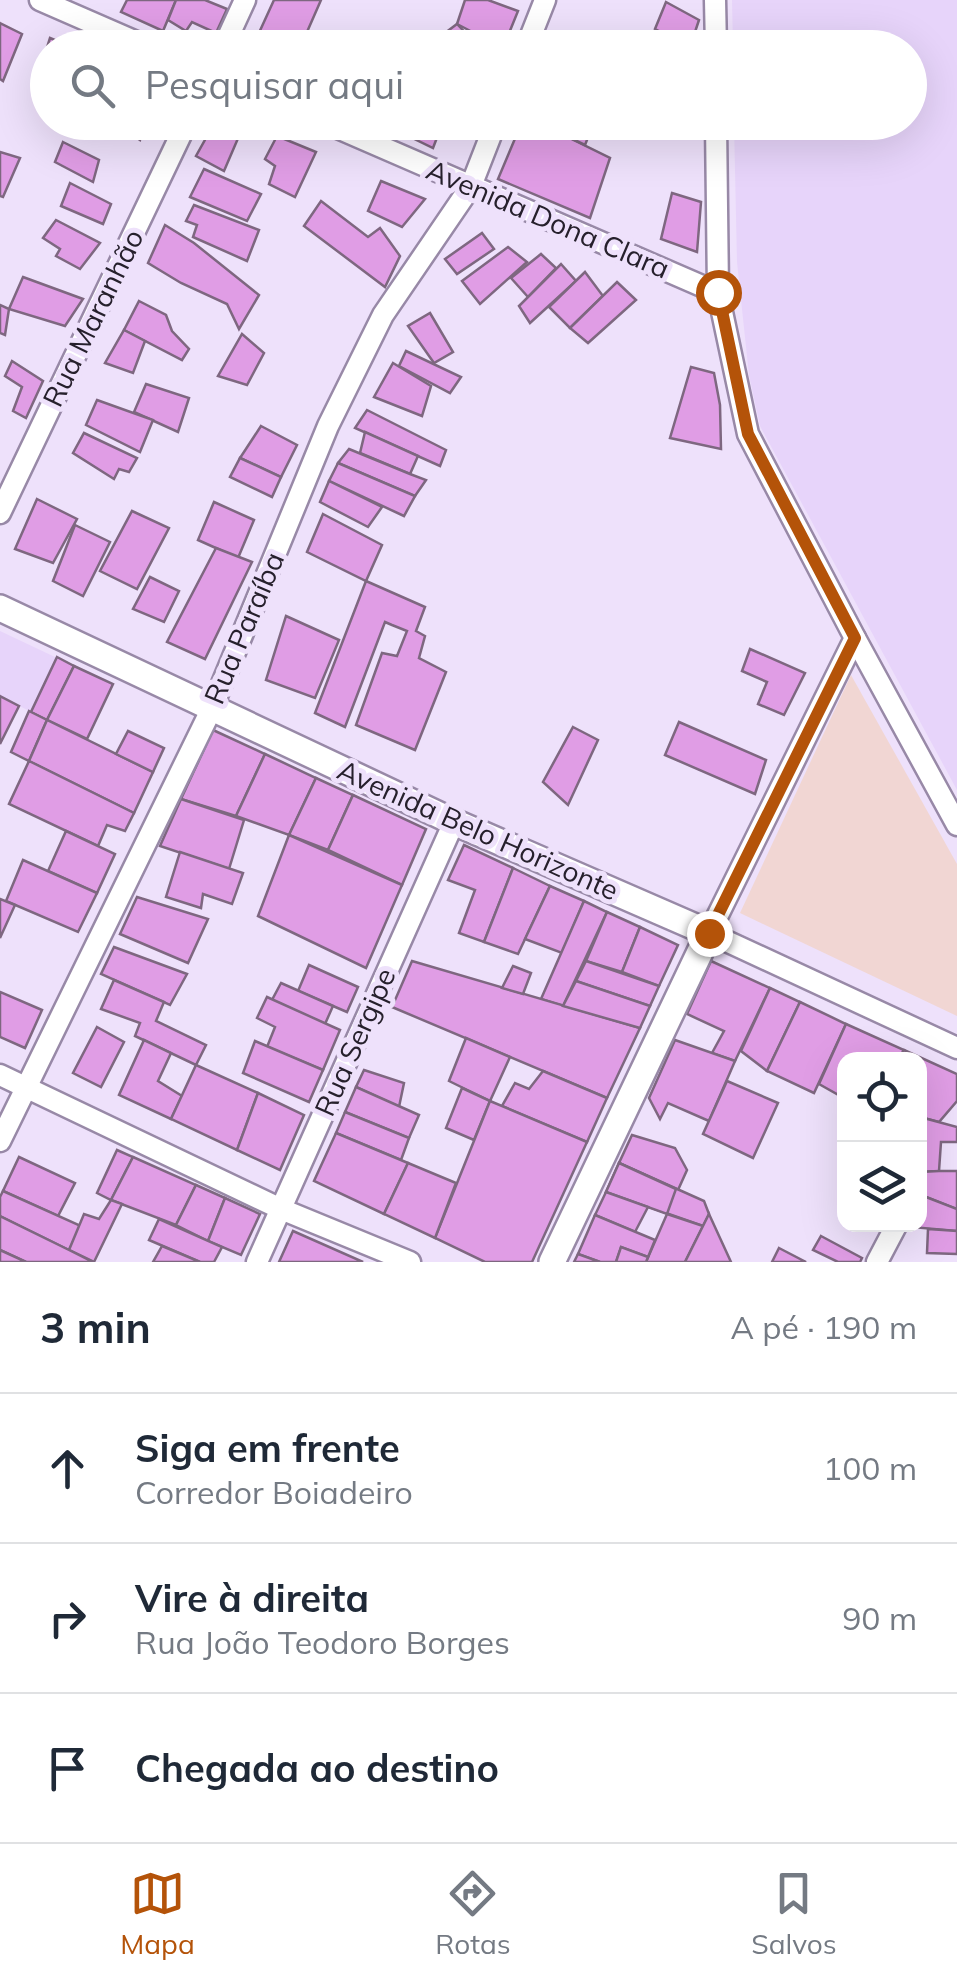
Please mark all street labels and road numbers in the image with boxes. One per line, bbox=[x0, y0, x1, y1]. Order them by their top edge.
street label: Avenida Dona Clara bbox=[421, 152, 675, 286]
street label: Rua Maranhão bbox=[35, 223, 151, 412]
street label: Rua Paraíba bbox=[196, 547, 291, 709]
street label: Avenida Belo Horizonte bbox=[332, 752, 624, 907]
street label: Rua Sergipe bbox=[306, 963, 403, 1121]

